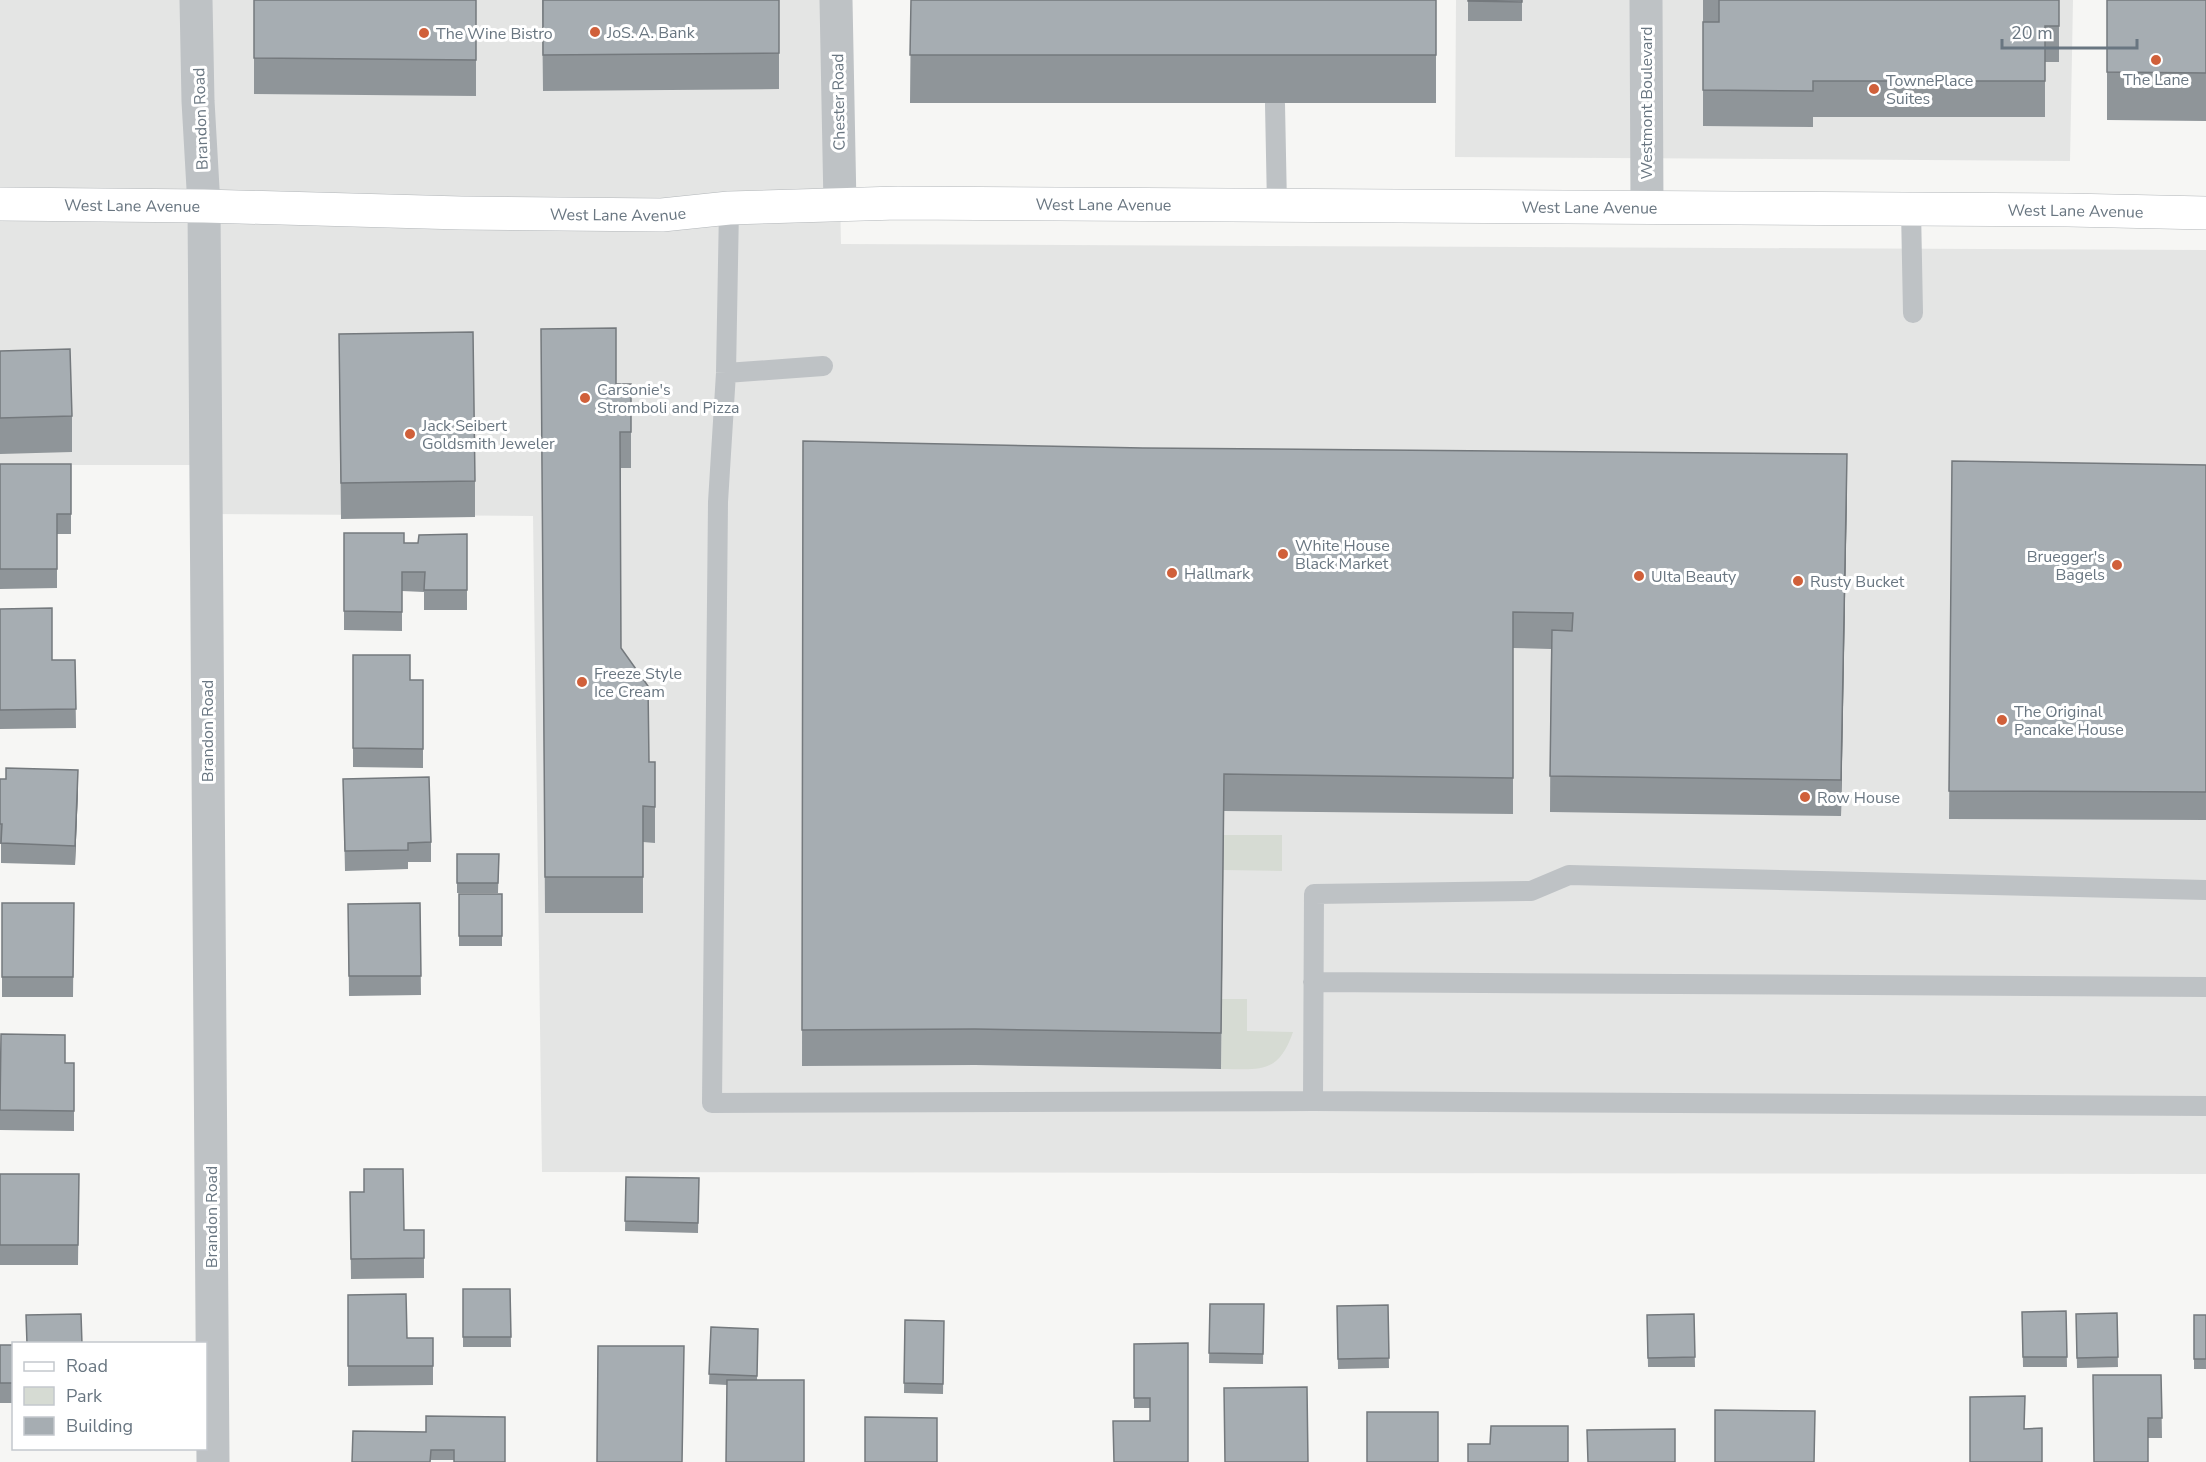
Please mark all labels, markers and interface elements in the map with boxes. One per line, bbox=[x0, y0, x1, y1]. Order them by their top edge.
scale bar bbox=[2002, 12, 2137, 50]
text: 20 m bbox=[2011, 21, 2053, 45]
place label: JoS. A. Bank bbox=[606, 22, 696, 44]
place label: The Wine Bistro bbox=[436, 23, 553, 45]
marker: JoS. A. Bank bbox=[588, 25, 602, 39]
marker: The Wine Bistro bbox=[417, 26, 431, 40]
street label: Westmont Boulevard bbox=[1636, 26, 1658, 180]
street label: Chester Road bbox=[827, 53, 851, 151]
marker: The Lane bbox=[2149, 53, 2163, 67]
street label: Brandon Road bbox=[188, 67, 214, 171]
place label: The Lane bbox=[2123, 69, 2189, 91]
place label: TownePlace Suites bbox=[1886, 70, 1973, 110]
marker: TownePlace Suites bbox=[1867, 82, 1881, 96]
street label: West Lane Avenue bbox=[1035, 194, 1171, 217]
street label: West Lane Avenue bbox=[64, 195, 200, 218]
street label: West Lane Avenue bbox=[1521, 197, 1657, 220]
street label: West Lane Avenue bbox=[2007, 200, 2144, 224]
street label: West Lane Avenue bbox=[550, 203, 687, 227]
place label: Carsonie's Stromboli and Pizza bbox=[597, 379, 739, 419]
marker: Carsonie's Stromboli and Pizza bbox=[578, 391, 592, 405]
place label: Jack Seibert Goldsmith Jeweler bbox=[421, 415, 555, 455]
marker: Jack Seibert Goldsmith Jeweler bbox=[403, 427, 417, 441]
place label: White House Black Market bbox=[1295, 535, 1390, 575]
place label: Bruegger's Bagels bbox=[2027, 546, 2105, 586]
marker: White House Black Market bbox=[1276, 547, 1290, 561]
marker: Bruegger's Bagels bbox=[2110, 558, 2124, 572]
place label: Hallmark bbox=[1184, 563, 1251, 585]
marker: Hallmark bbox=[1165, 566, 1179, 580]
place label: Ulta Beauty bbox=[1651, 566, 1737, 588]
marker: Ulta Beauty bbox=[1632, 569, 1646, 583]
place label: Rusty Bucket bbox=[1810, 571, 1905, 593]
marker: Rusty Bucket bbox=[1791, 574, 1805, 588]
place label: Freeze Style Ice Cream bbox=[594, 663, 682, 703]
marker: Freeze Style Ice Cream bbox=[575, 675, 589, 689]
street label: Brandon Road bbox=[197, 680, 219, 782]
place label: The Original Pancake House bbox=[2014, 701, 2124, 741]
marker: The Original Pancake House bbox=[1995, 713, 2009, 727]
place label: Row House bbox=[1817, 787, 1900, 809]
marker: Row House bbox=[1798, 790, 1812, 804]
street label: Brandon Road bbox=[201, 1166, 223, 1268]
legend bbox=[12, 1342, 207, 1450]
text: Road bbox=[66, 1354, 108, 1378]
text: Park bbox=[66, 1384, 103, 1408]
text: Building bbox=[66, 1414, 133, 1438]

